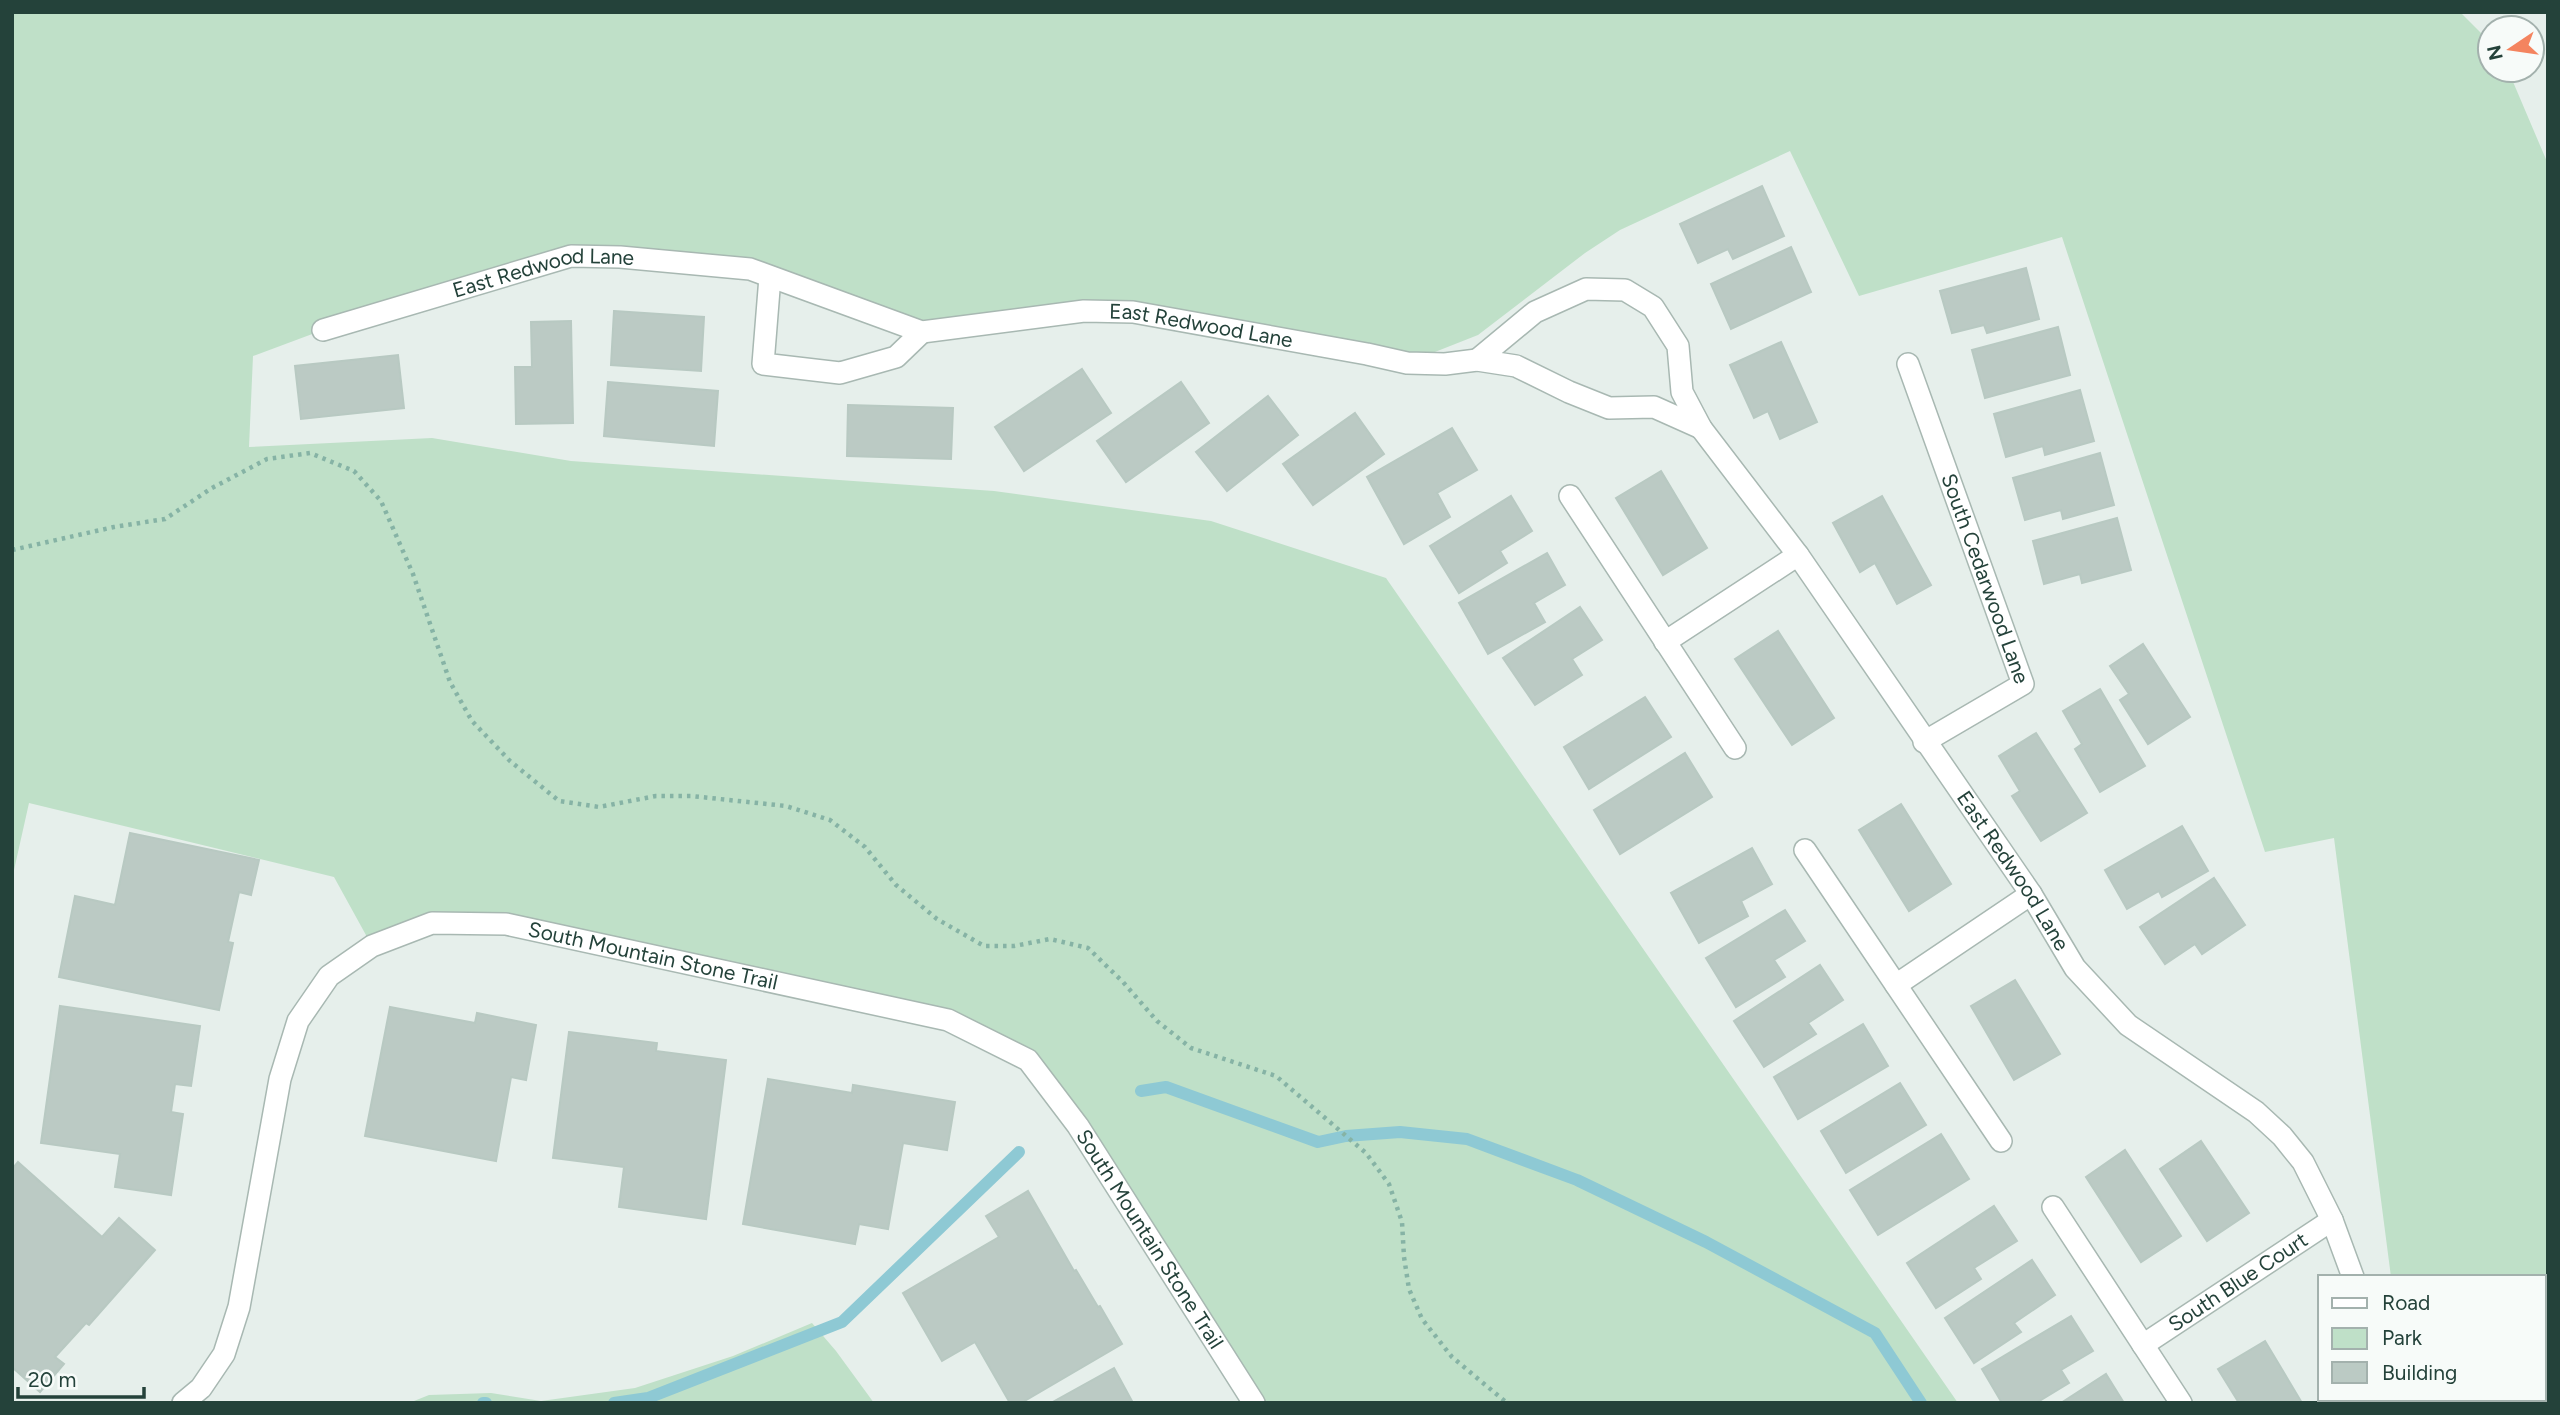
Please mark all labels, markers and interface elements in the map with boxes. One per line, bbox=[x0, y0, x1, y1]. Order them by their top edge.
north arrow bbox=[2476, 14, 2546, 84]
text: N bbox=[2482, 43, 2508, 62]
street label: East Redwood Lane bbox=[450, 243, 635, 303]
street label: East Redwood Lane bbox=[1109, 299, 1295, 352]
street label: South Cedarwood Lane bbox=[1936, 470, 2035, 687]
street label: East Redwood Lane bbox=[1952, 786, 2075, 955]
street label: South Mountain Stone Trail bbox=[526, 916, 780, 995]
street label: South Mountain Stone Trail bbox=[1071, 1125, 1229, 1353]
street label: South Blue Court bbox=[2164, 1227, 2312, 1337]
legend bbox=[2318, 1275, 2546, 1401]
text: Road bbox=[2382, 1290, 2430, 1315]
text: Park bbox=[2382, 1325, 2423, 1350]
scale bar bbox=[18, 1356, 144, 1400]
text: Building bbox=[2382, 1360, 2457, 1385]
text: 20 m bbox=[28, 1367, 76, 1392]

